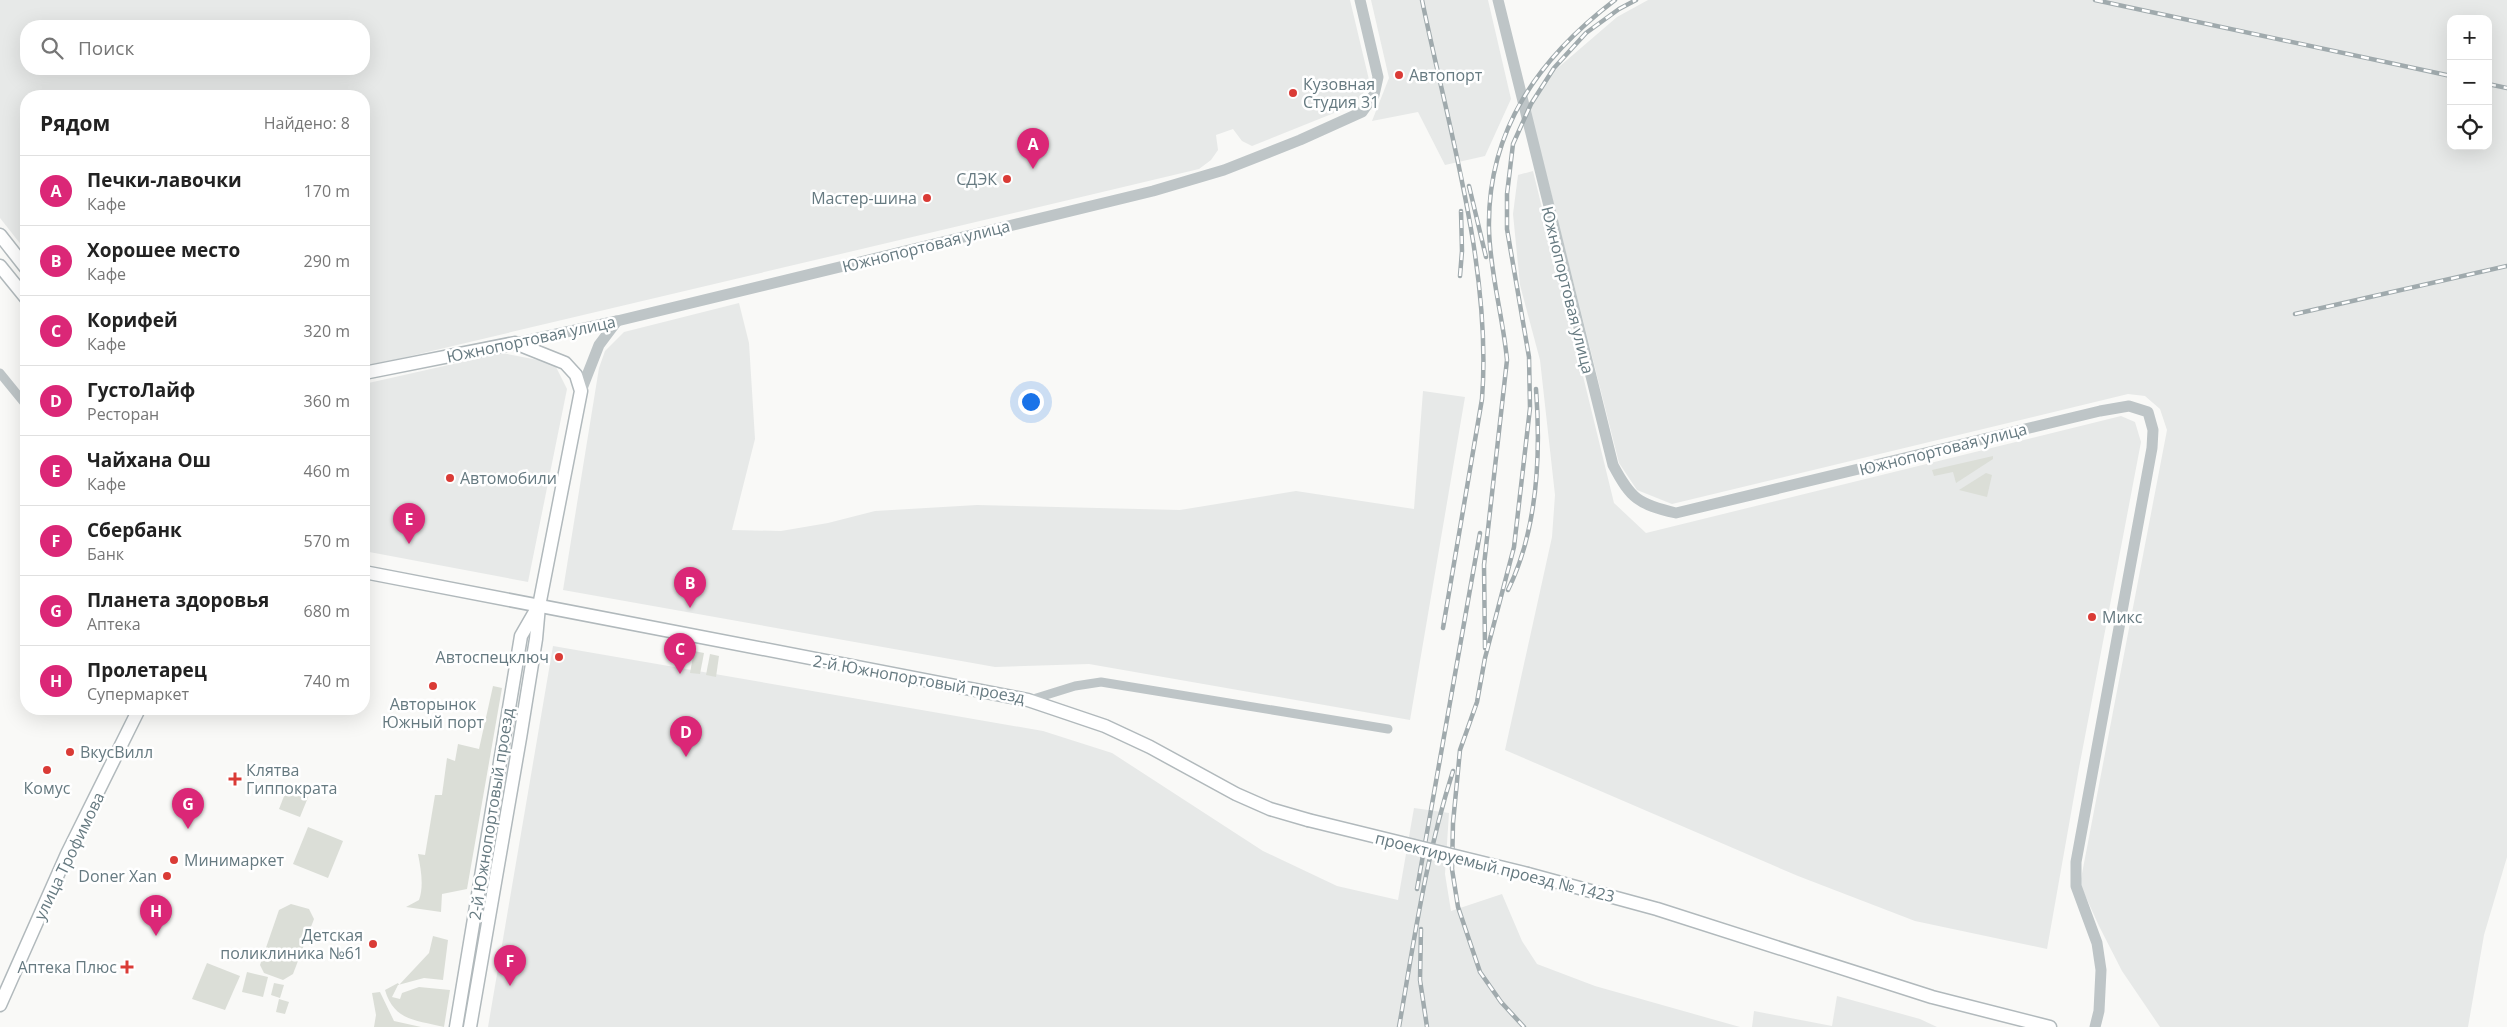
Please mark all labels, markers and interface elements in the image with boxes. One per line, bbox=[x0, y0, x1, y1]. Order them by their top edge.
map controls bbox=[2447, 15, 2492, 150]
button: + bbox=[2447, 15, 2492, 60]
search box bbox=[20, 20, 370, 75]
icon: search bbox=[38, 34, 66, 62]
text: Поиск bbox=[78, 35, 134, 61]
button: − bbox=[2447, 60, 2492, 105]
place label: Автопорт bbox=[1409, 64, 1483, 86]
marker: Автопорт bbox=[1393, 69, 1405, 81]
place label: Кузовная Студия 31 bbox=[1303, 73, 1379, 113]
marker: Кузовная Студия 31 bbox=[1287, 87, 1299, 99]
button: locate bbox=[2447, 105, 2492, 150]
text: Рядом bbox=[40, 109, 110, 137]
text: Найдено: 8 bbox=[264, 112, 350, 134]
pin: A bbox=[1017, 128, 1049, 169]
text: Печки-лавочки bbox=[87, 167, 242, 193]
place label: СДЭК bbox=[956, 168, 997, 190]
marker: СДЭК bbox=[1001, 173, 1013, 185]
text: A bbox=[50, 180, 62, 202]
text: 170 m bbox=[304, 180, 350, 202]
place label: Мастер-шина bbox=[811, 187, 917, 209]
marker: Мастер-шина bbox=[921, 192, 933, 204]
text: Кафе bbox=[87, 193, 126, 215]
street label: Южнопортовая улица bbox=[1537, 204, 1599, 376]
street label: Южнопортовая улица bbox=[840, 215, 1012, 277]
text: Хорошее место bbox=[87, 237, 240, 263]
text: B bbox=[51, 250, 61, 272]
text: 290 m bbox=[304, 250, 350, 272]
text: Кафе bbox=[87, 263, 126, 285]
text: Корифей bbox=[87, 307, 178, 333]
street label: Южнопортовая улица bbox=[445, 310, 617, 368]
text: C bbox=[51, 320, 61, 342]
text: 320 m bbox=[304, 320, 350, 342]
text: Кафе bbox=[87, 333, 126, 355]
text: ГустоЛайф bbox=[87, 377, 195, 403]
your location bbox=[1018, 389, 1044, 415]
text: D bbox=[50, 390, 62, 412]
text: 360 m bbox=[304, 390, 350, 412]
text: Ресторан bbox=[87, 403, 159, 425]
street label: Южнопортовая улица bbox=[1857, 418, 2029, 480]
text: Чайхана Ош bbox=[87, 447, 211, 473]
text: E bbox=[52, 460, 60, 482]
text: 460 m bbox=[304, 460, 350, 482]
place label: Автомобили bbox=[460, 467, 557, 489]
marker: Автомобили bbox=[444, 472, 456, 484]
text: Кафе bbox=[87, 473, 126, 495]
pin: E bbox=[393, 503, 425, 544]
text: Сбербанк bbox=[87, 517, 182, 543]
text: F bbox=[52, 530, 60, 552]
text: 570 m bbox=[304, 530, 350, 552]
text: Банк bbox=[87, 543, 124, 565]
pin: B bbox=[674, 567, 706, 608]
text: Планета здоровья bbox=[87, 587, 269, 613]
text: G bbox=[50, 600, 62, 622]
text: 680 m bbox=[304, 600, 350, 622]
place label: Микс bbox=[2102, 606, 2143, 628]
marker: Микс bbox=[2086, 611, 2098, 623]
text: Аптека bbox=[87, 613, 141, 635]
pin: C bbox=[664, 633, 696, 674]
place label: Автоспецключ bbox=[436, 646, 549, 668]
street label: 2-й Южнопортовый проезд bbox=[811, 650, 1027, 708]
marker: Автоспецключ bbox=[553, 651, 565, 663]
text: Пролетарец bbox=[87, 657, 207, 683]
text: H bbox=[50, 670, 62, 692]
text: 740 m bbox=[304, 670, 350, 692]
marker: Авторынок Южный порт bbox=[427, 680, 439, 692]
text: Супермаркет bbox=[87, 683, 189, 705]
place label: Авторынок Южный порт bbox=[382, 693, 485, 733]
street label: 2-й Южнопортовый проезд bbox=[463, 706, 519, 922]
pin: D bbox=[670, 716, 702, 757]
place label: ВкусВилл bbox=[80, 741, 153, 763]
marker: ВкусВилл bbox=[64, 746, 76, 758]
place label: Клятва Гиппократа bbox=[246, 759, 337, 799]
marker: Комус bbox=[41, 764, 53, 776]
marker: Клятва Гиппократа bbox=[228, 772, 242, 786]
place label: Комус bbox=[24, 777, 71, 799]
street label: улица Трофимова bbox=[28, 788, 110, 924]
pin: G bbox=[172, 788, 204, 829]
street label: проектируемый проезд № 1423 bbox=[1373, 827, 1617, 907]
place label: Минимаркет bbox=[184, 849, 285, 871]
marker: Минимаркет bbox=[168, 854, 180, 866]
place label: Doner Xan bbox=[78, 865, 157, 887]
marker: Doner Xan bbox=[161, 870, 173, 882]
pin: H bbox=[140, 895, 172, 936]
place label: Детская поликлиника №61 bbox=[220, 924, 363, 964]
marker: Детская поликлиника №61 bbox=[367, 938, 379, 950]
pin: F bbox=[494, 945, 526, 986]
place label: Аптека Плюс bbox=[17, 956, 117, 978]
marker: Аптека Плюс bbox=[121, 961, 133, 973]

